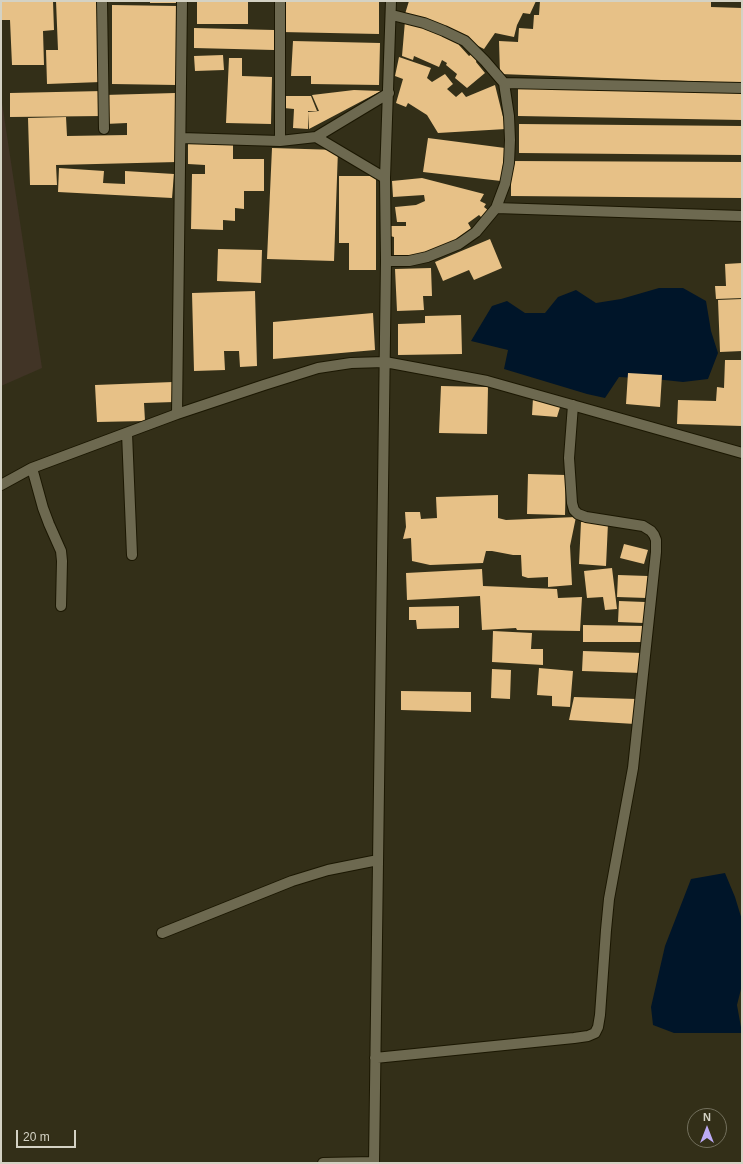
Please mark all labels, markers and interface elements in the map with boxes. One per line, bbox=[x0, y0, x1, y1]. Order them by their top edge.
north arrow bbox=[687, 1108, 727, 1148]
text: N bbox=[703, 1111, 711, 1123]
scale bar bbox=[18, 1122, 78, 1148]
text: 20 m bbox=[23, 1130, 50, 1144]

